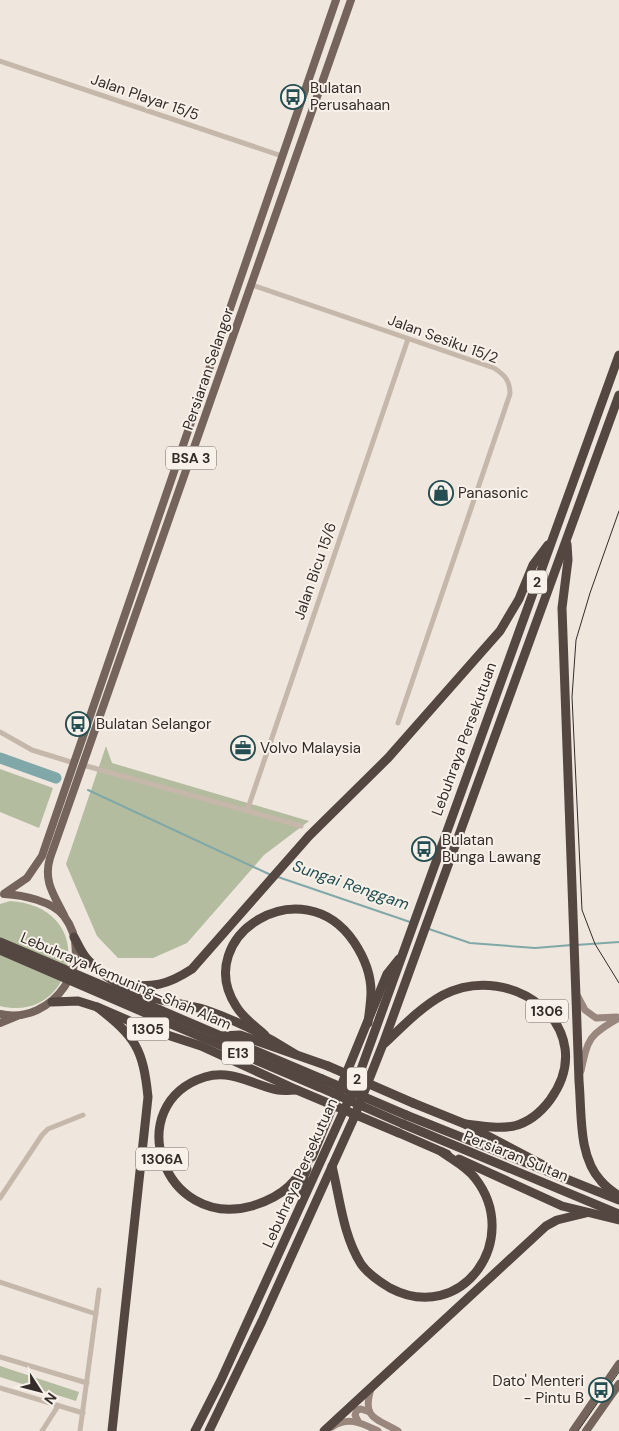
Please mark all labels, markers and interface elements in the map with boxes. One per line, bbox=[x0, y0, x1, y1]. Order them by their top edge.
street label: Jalan Playar 15/5 bbox=[88, 69, 202, 125]
place label: Bulatan Perusahaan bbox=[310, 78, 390, 115]
bus stop icon: Bulatan Perusahaan bbox=[280, 84, 306, 110]
street label: Persiaran Selangor bbox=[178, 305, 238, 433]
street label: Jalan Sesiku 15/2 bbox=[385, 310, 501, 368]
road number: BSA 3 bbox=[166, 446, 216, 469]
shop icon: Panasonic bbox=[428, 480, 454, 506]
place label: Panasonic bbox=[458, 483, 529, 503]
street label: Jalan Bicu 15/6 bbox=[289, 520, 341, 622]
road number: 2 bbox=[527, 570, 547, 594]
street label: Lebuhraya Persekutuan bbox=[427, 659, 501, 819]
bus stop icon: Bulatan Selangor bbox=[65, 711, 91, 737]
place label: Bulatan Selangor bbox=[96, 714, 212, 734]
office icon: Volvo Malaysia bbox=[230, 735, 256, 761]
place label: Volvo Malaysia bbox=[260, 738, 361, 758]
place label: Bulatan Bunga Lawang bbox=[442, 830, 541, 867]
bus stop icon: Bulatan Bunga Lawang bbox=[411, 836, 437, 862]
water label: Sungai Renggam bbox=[290, 855, 412, 915]
street label: Lebuhraya Kemuning–Shah Alam bbox=[18, 927, 234, 1035]
road number: 1306 bbox=[526, 999, 568, 1022]
road number: 1305 bbox=[127, 1018, 169, 1040]
road number: E13 bbox=[222, 1042, 254, 1064]
road number: 2 bbox=[347, 1068, 367, 1090]
street label: Lebuhraya Persekutuan bbox=[258, 1095, 342, 1251]
street label: Persiaran Sultan bbox=[461, 1126, 571, 1186]
road number: 1306A bbox=[136, 1148, 188, 1170]
north arrow bbox=[15, 1366, 65, 1416]
place label: Dato' Menteri - Pintu B bbox=[492, 1371, 584, 1408]
bus stop icon: Dato' Menteri - Pintu B bbox=[588, 1377, 614, 1403]
text: N bbox=[40, 1389, 61, 1408]

